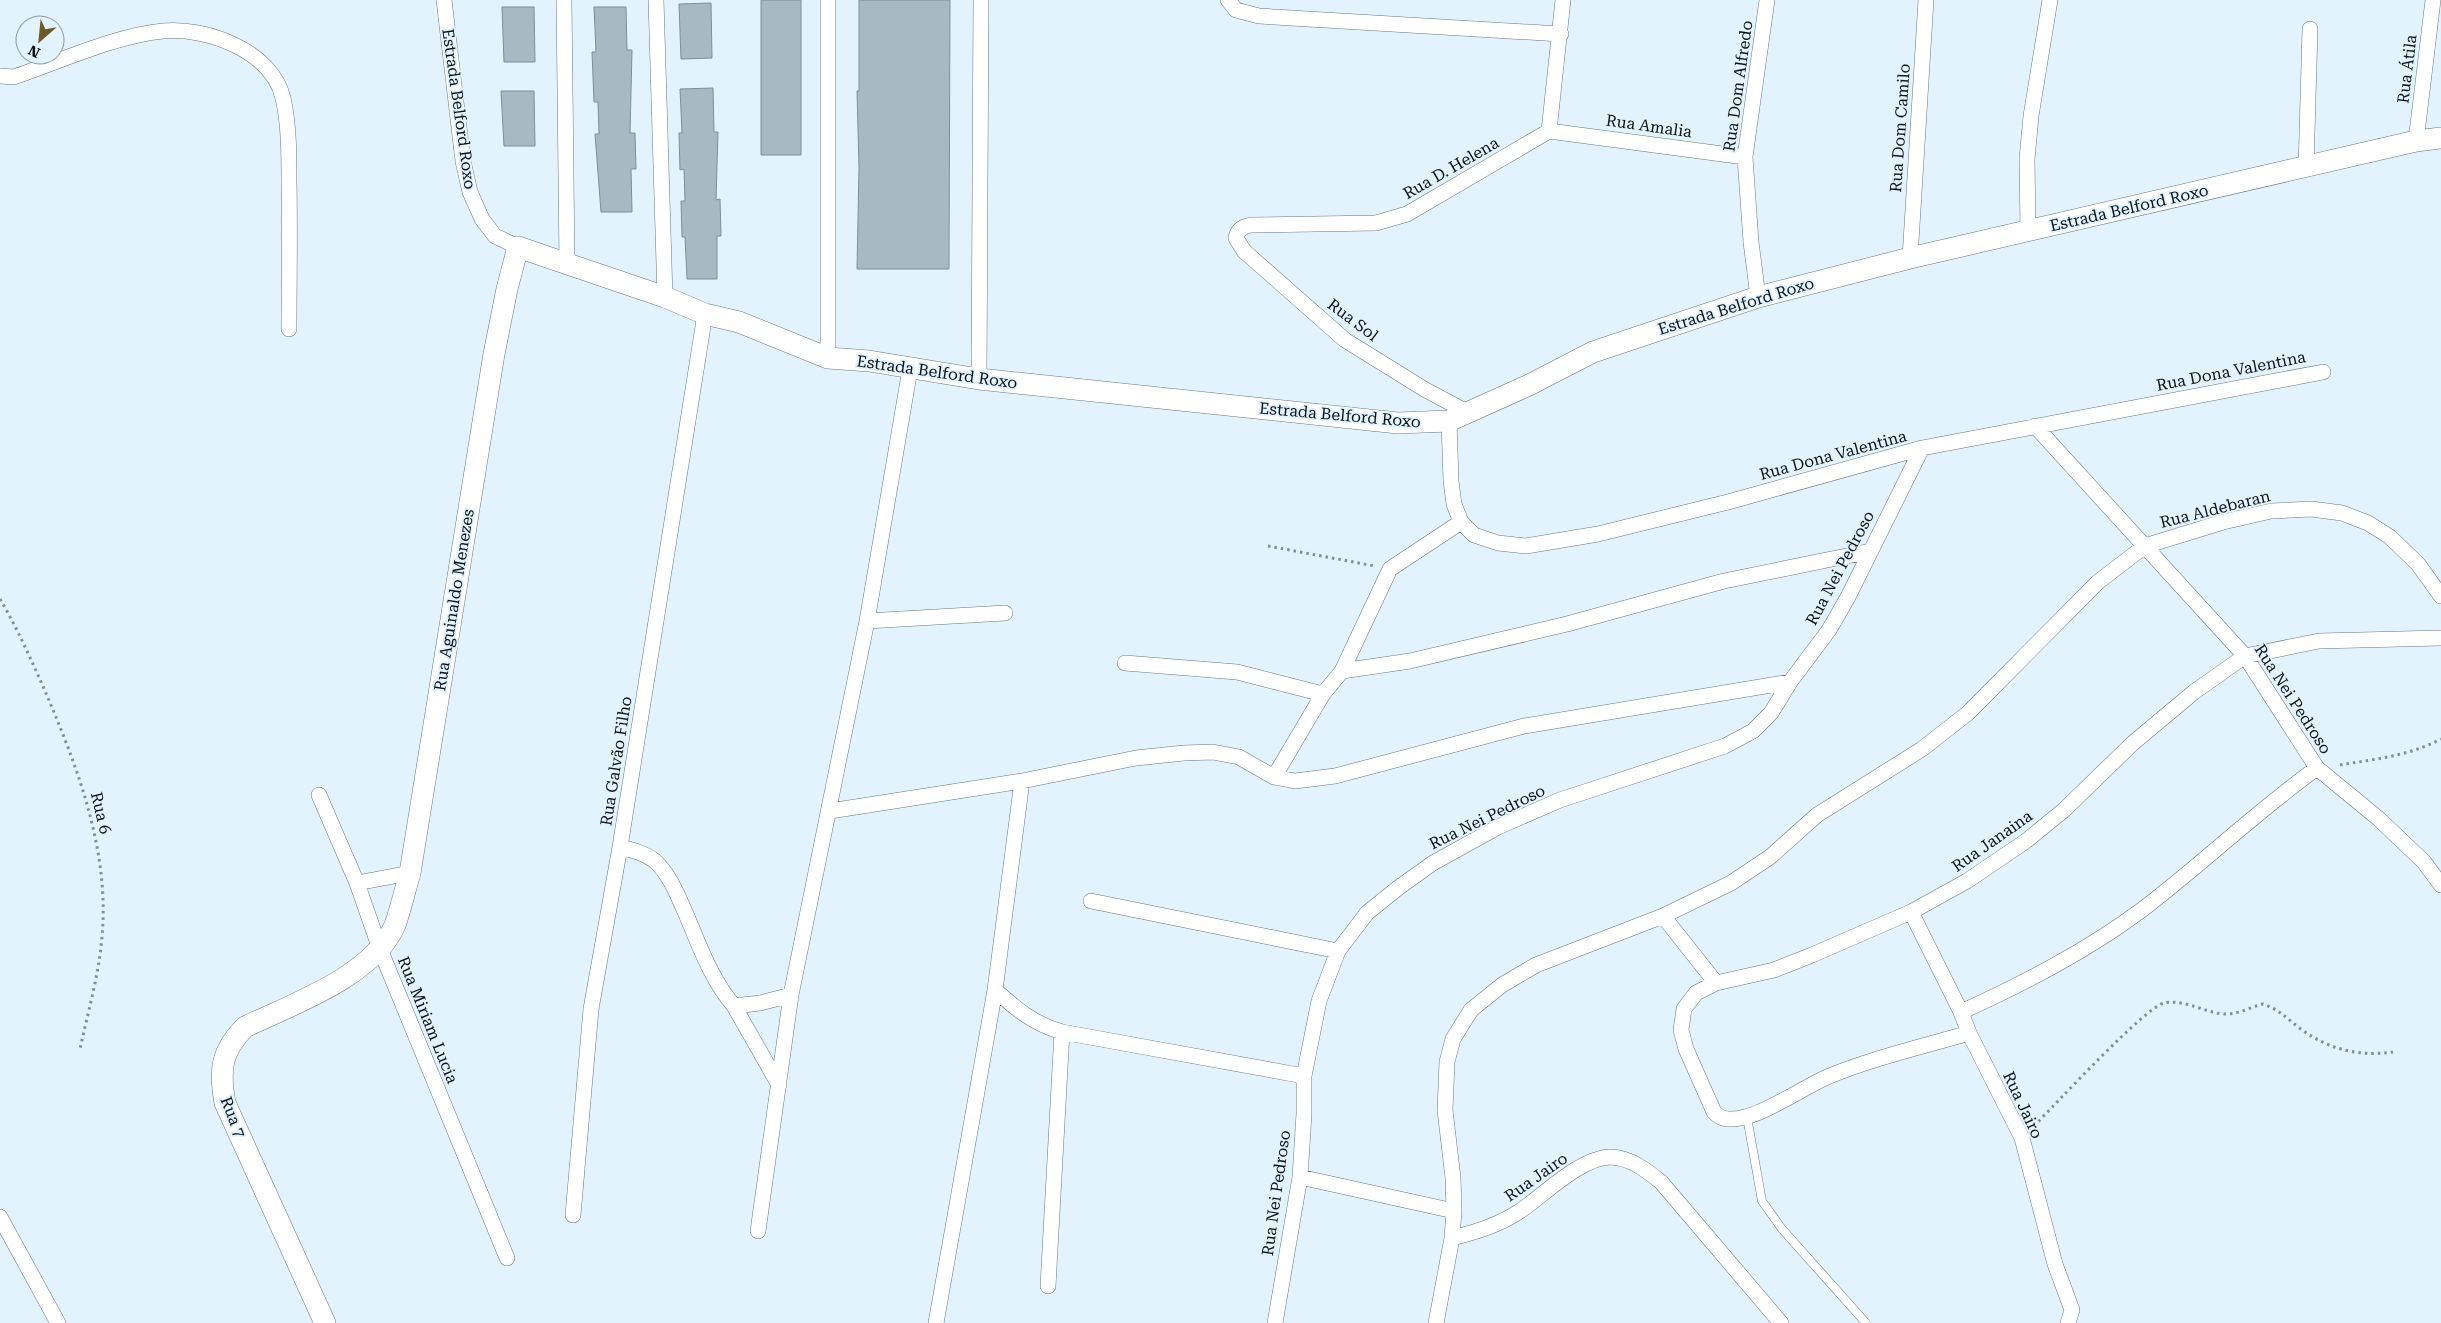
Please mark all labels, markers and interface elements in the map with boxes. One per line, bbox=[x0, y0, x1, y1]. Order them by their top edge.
north arrow bbox=[15, 15, 65, 65]
street label: Rua Dom Alfredo bbox=[1719, 19, 1757, 153]
street label: Estrada Belford Roxo bbox=[438, 27, 480, 191]
street label: Rua Átila bbox=[2393, 33, 2421, 105]
text: N bbox=[25, 42, 43, 61]
street label: Rua Dom Camilo bbox=[1886, 63, 1914, 193]
street label: Rua Amalia bbox=[1605, 111, 1694, 141]
street label: Rua D. Helena bbox=[1400, 133, 1503, 203]
street label: Estrada Belford Roxo bbox=[2048, 180, 2210, 236]
street label: Estrada Belford Roxo bbox=[1656, 273, 1817, 339]
street label: Rua Sol bbox=[1324, 295, 1382, 345]
street label: Rua Dona Valentina bbox=[2155, 347, 2308, 395]
street label: Estrada Belford Roxo bbox=[855, 351, 1019, 393]
street label: Estrada Belford Roxo bbox=[1258, 398, 1422, 432]
street label: Rua Dona Valentina bbox=[1757, 426, 1909, 484]
street label: Rua Aldebaran bbox=[2158, 486, 2272, 532]
street label: Rua Aguinaldo Menezes bbox=[430, 507, 478, 692]
street label: Rua Nei Pedroso bbox=[1802, 507, 1878, 628]
street label: Rua Nei Pedroso bbox=[2251, 641, 2336, 757]
street label: Rua Galvão Filho bbox=[596, 695, 636, 827]
street label: Rua Nei Pedroso bbox=[1426, 781, 1548, 853]
street label: Rua 6 bbox=[87, 790, 115, 836]
street label: Rua Janaina bbox=[1948, 806, 2036, 876]
street label: Rua Miriam Lucia bbox=[394, 954, 462, 1087]
street label: Rua Jairo bbox=[1999, 1068, 2047, 1142]
street label: Rua 7 bbox=[217, 1094, 249, 1140]
street label: Rua Nei Pedroso bbox=[1258, 1129, 1294, 1257]
street label: Rua Jairo bbox=[1501, 1148, 1571, 1205]

